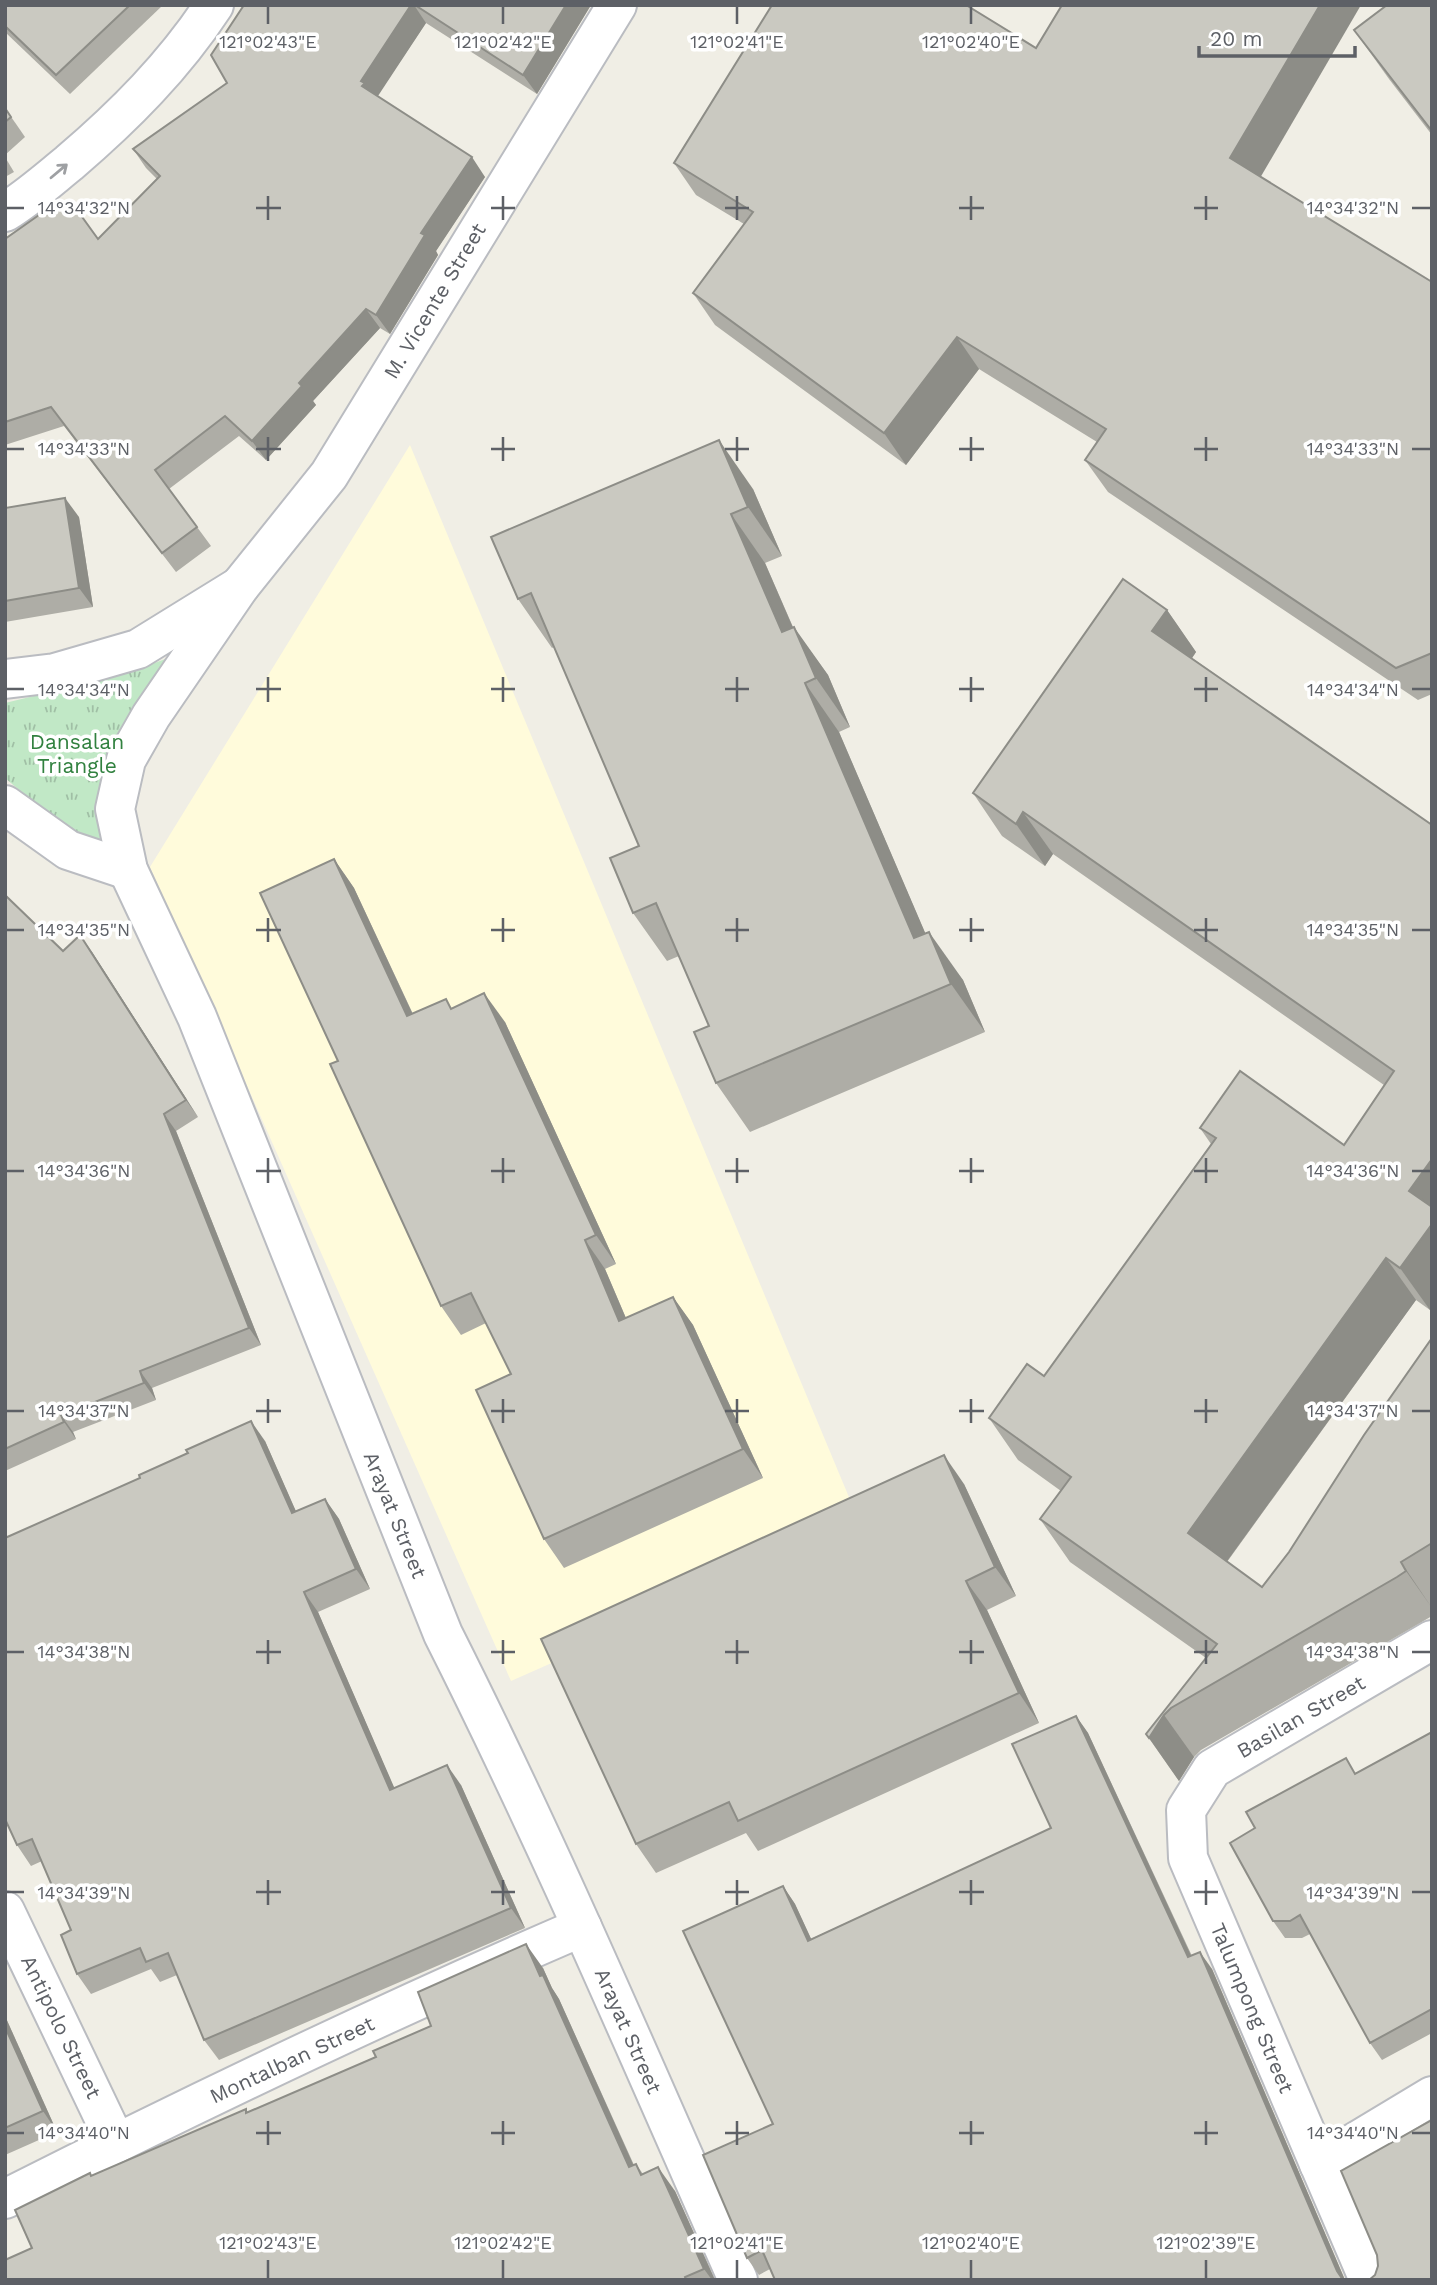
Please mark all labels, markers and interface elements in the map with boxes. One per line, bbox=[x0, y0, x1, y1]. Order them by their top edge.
scale bar bbox=[1199, 14, 1355, 58]
text: 20 m bbox=[1210, 26, 1262, 51]
text: 121°02'43"E bbox=[219, 31, 317, 52]
text: 121°02'42"E bbox=[454, 31, 552, 52]
text: 121°02'41"E bbox=[690, 31, 784, 52]
text: 121°02'40"E bbox=[922, 31, 1020, 52]
one-way arrow bbox=[50, 163, 68, 178]
text: 14°34'32"N bbox=[38, 197, 130, 218]
text: 14°34'32"N bbox=[1307, 197, 1399, 218]
street label: M. Vicente Street bbox=[378, 218, 491, 383]
text: 14°34'33"N bbox=[38, 438, 130, 459]
text: 14°34'33"N bbox=[1307, 438, 1399, 459]
text: 14°34'34"N bbox=[38, 679, 130, 700]
text: 14°34'34"N bbox=[1307, 679, 1399, 700]
park label: Dansalan Triangle bbox=[30, 729, 124, 778]
text: 14°34'35"N bbox=[38, 919, 130, 940]
text: 14°34'35"N bbox=[1307, 919, 1399, 940]
text: 14°34'36"N bbox=[37, 1160, 131, 1181]
text: 14°34'36"N bbox=[1306, 1160, 1400, 1181]
text: 14°34'37"N bbox=[38, 1400, 130, 1421]
text: 14°34'37"N bbox=[1307, 1400, 1399, 1421]
street label: Arayat Street bbox=[359, 1448, 432, 1582]
text: 14°34'38"N bbox=[37, 1641, 131, 1662]
text: 14°34'38"N bbox=[1306, 1641, 1400, 1662]
street label: Basilan Street bbox=[1232, 1670, 1369, 1763]
text: 14°34'39"N bbox=[37, 1882, 131, 1903]
text: 14°34'39"N bbox=[1306, 1882, 1400, 1903]
street label: Talumpong Street bbox=[1205, 1919, 1300, 2097]
street label: Antipolo Street bbox=[16, 1951, 107, 2103]
street label: Arayat Street bbox=[590, 1964, 667, 2098]
street label: Montalban Street bbox=[205, 2010, 378, 2109]
text: 14°34'40"N bbox=[38, 2122, 130, 2143]
text: 14°34'40"N bbox=[1307, 2122, 1399, 2143]
text: 121°02'43"E bbox=[219, 2232, 317, 2253]
text: 121°02'42"E bbox=[454, 2232, 552, 2253]
text: 121°02'41"E bbox=[690, 2232, 784, 2253]
text: 121°02'40"E bbox=[922, 2232, 1020, 2253]
text: 121°02'39"E bbox=[1156, 2232, 1256, 2253]

